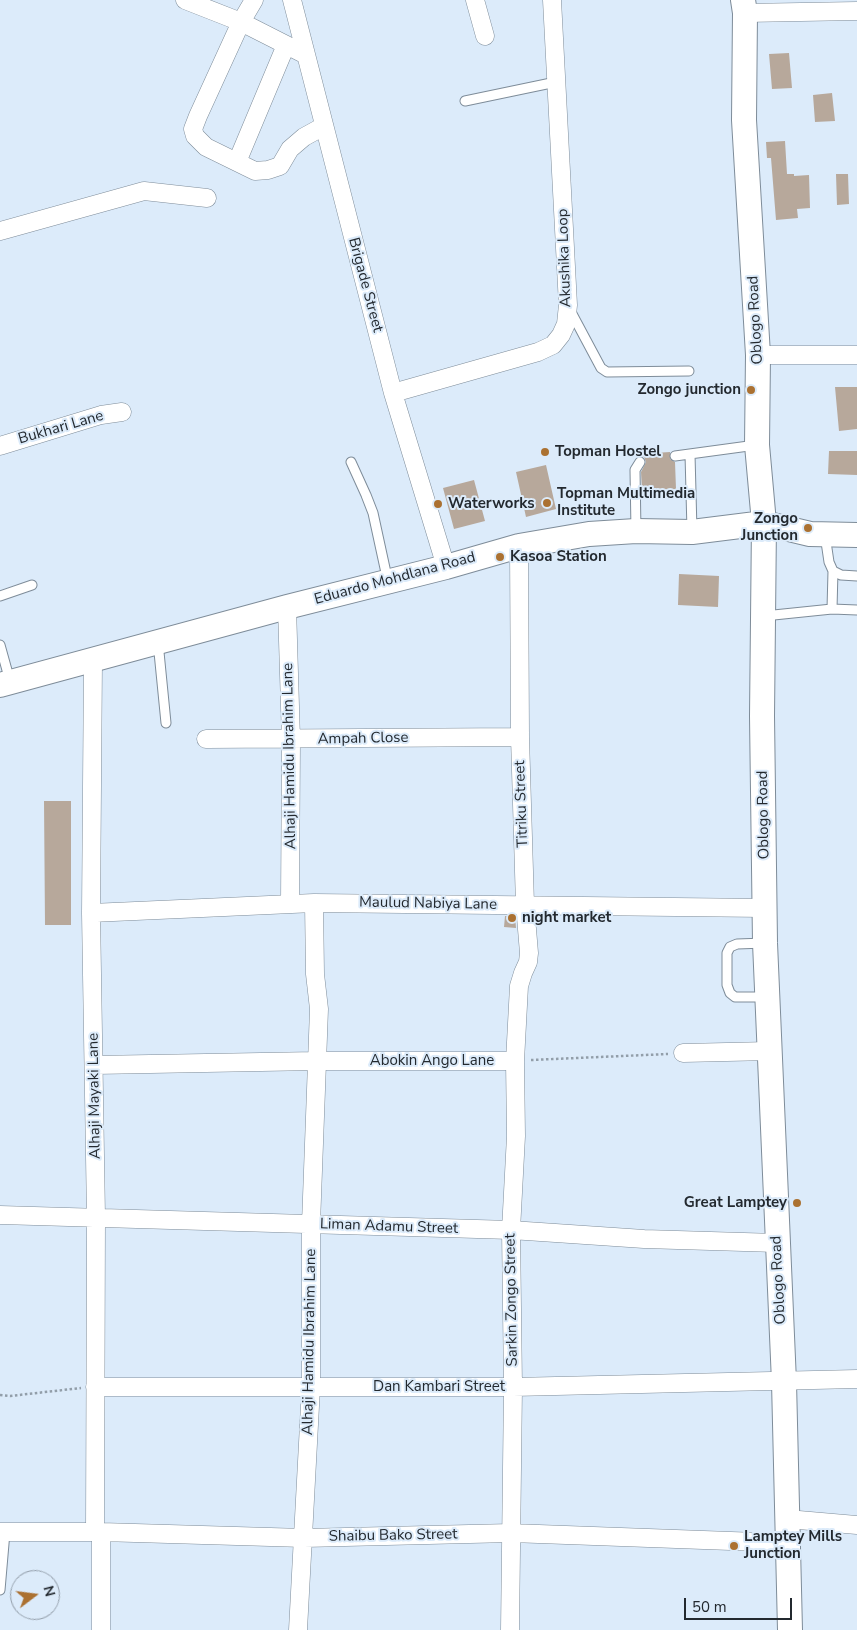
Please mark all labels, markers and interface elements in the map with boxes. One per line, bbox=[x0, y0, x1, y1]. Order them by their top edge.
street label: Akushika Loop bbox=[554, 208, 576, 308]
street label: Brigade Street bbox=[344, 236, 386, 334]
street label: Oblogo Road bbox=[745, 275, 767, 365]
place label: Zongo junction bbox=[638, 381, 741, 399]
marker: Zongo junction bbox=[745, 384, 757, 396]
street label: Bukhari Lane bbox=[16, 407, 106, 449]
place label: Topman Hostel bbox=[555, 443, 661, 461]
marker: Topman Hostel bbox=[539, 446, 551, 458]
place label: Topman Multimedia Institute bbox=[557, 485, 695, 520]
place label: Waterworks bbox=[448, 495, 535, 513]
marker: Topman Multimedia Institute bbox=[541, 497, 553, 509]
marker: Waterworks bbox=[432, 498, 444, 510]
place label: Zongo Junction bbox=[741, 510, 798, 545]
marker: Zongo Junction bbox=[802, 522, 814, 534]
place label: Kasoa Station bbox=[510, 548, 607, 566]
street label: Eduardo Mohdlana Road bbox=[312, 549, 478, 609]
marker: Kasoa Station bbox=[494, 551, 506, 563]
street label: Alhaji Hamidu Ibrahim Lane bbox=[279, 663, 301, 849]
street label: Ampah Close bbox=[317, 729, 409, 749]
street label: Titriku Street bbox=[511, 760, 533, 848]
street label: Oblogo Road bbox=[754, 770, 774, 860]
street label: Maulud Nabiya Lane bbox=[359, 894, 497, 914]
place label: night market bbox=[522, 909, 611, 927]
marker: night market bbox=[506, 912, 518, 924]
street label: Alhaji Mayaki Lane bbox=[85, 1033, 105, 1159]
street label: Abokin Ango Lane bbox=[370, 1052, 494, 1070]
place label: Great Lamptey bbox=[684, 1194, 787, 1212]
marker: Great Lamptey bbox=[791, 1197, 803, 1209]
street label: Liman Adamu Street bbox=[320, 1216, 458, 1238]
street label: Sarkin Zongo Street bbox=[502, 1233, 522, 1367]
street label: Oblogo Road bbox=[768, 1235, 790, 1325]
street label: Alhaji Hamidu Ibrahim Lane bbox=[299, 1249, 321, 1435]
street label: Dan Kambari Street bbox=[373, 1378, 505, 1396]
street label: Shaibu Bako Street bbox=[328, 1526, 458, 1546]
place label: Lamptey Mills Junction bbox=[744, 1528, 842, 1563]
marker: Lamptey Mills Junction bbox=[728, 1540, 740, 1552]
north arrow bbox=[10, 1570, 60, 1620]
text: N bbox=[38, 1584, 60, 1599]
scale bar bbox=[687, 1588, 794, 1620]
text: 50 m bbox=[692, 1597, 727, 1617]

